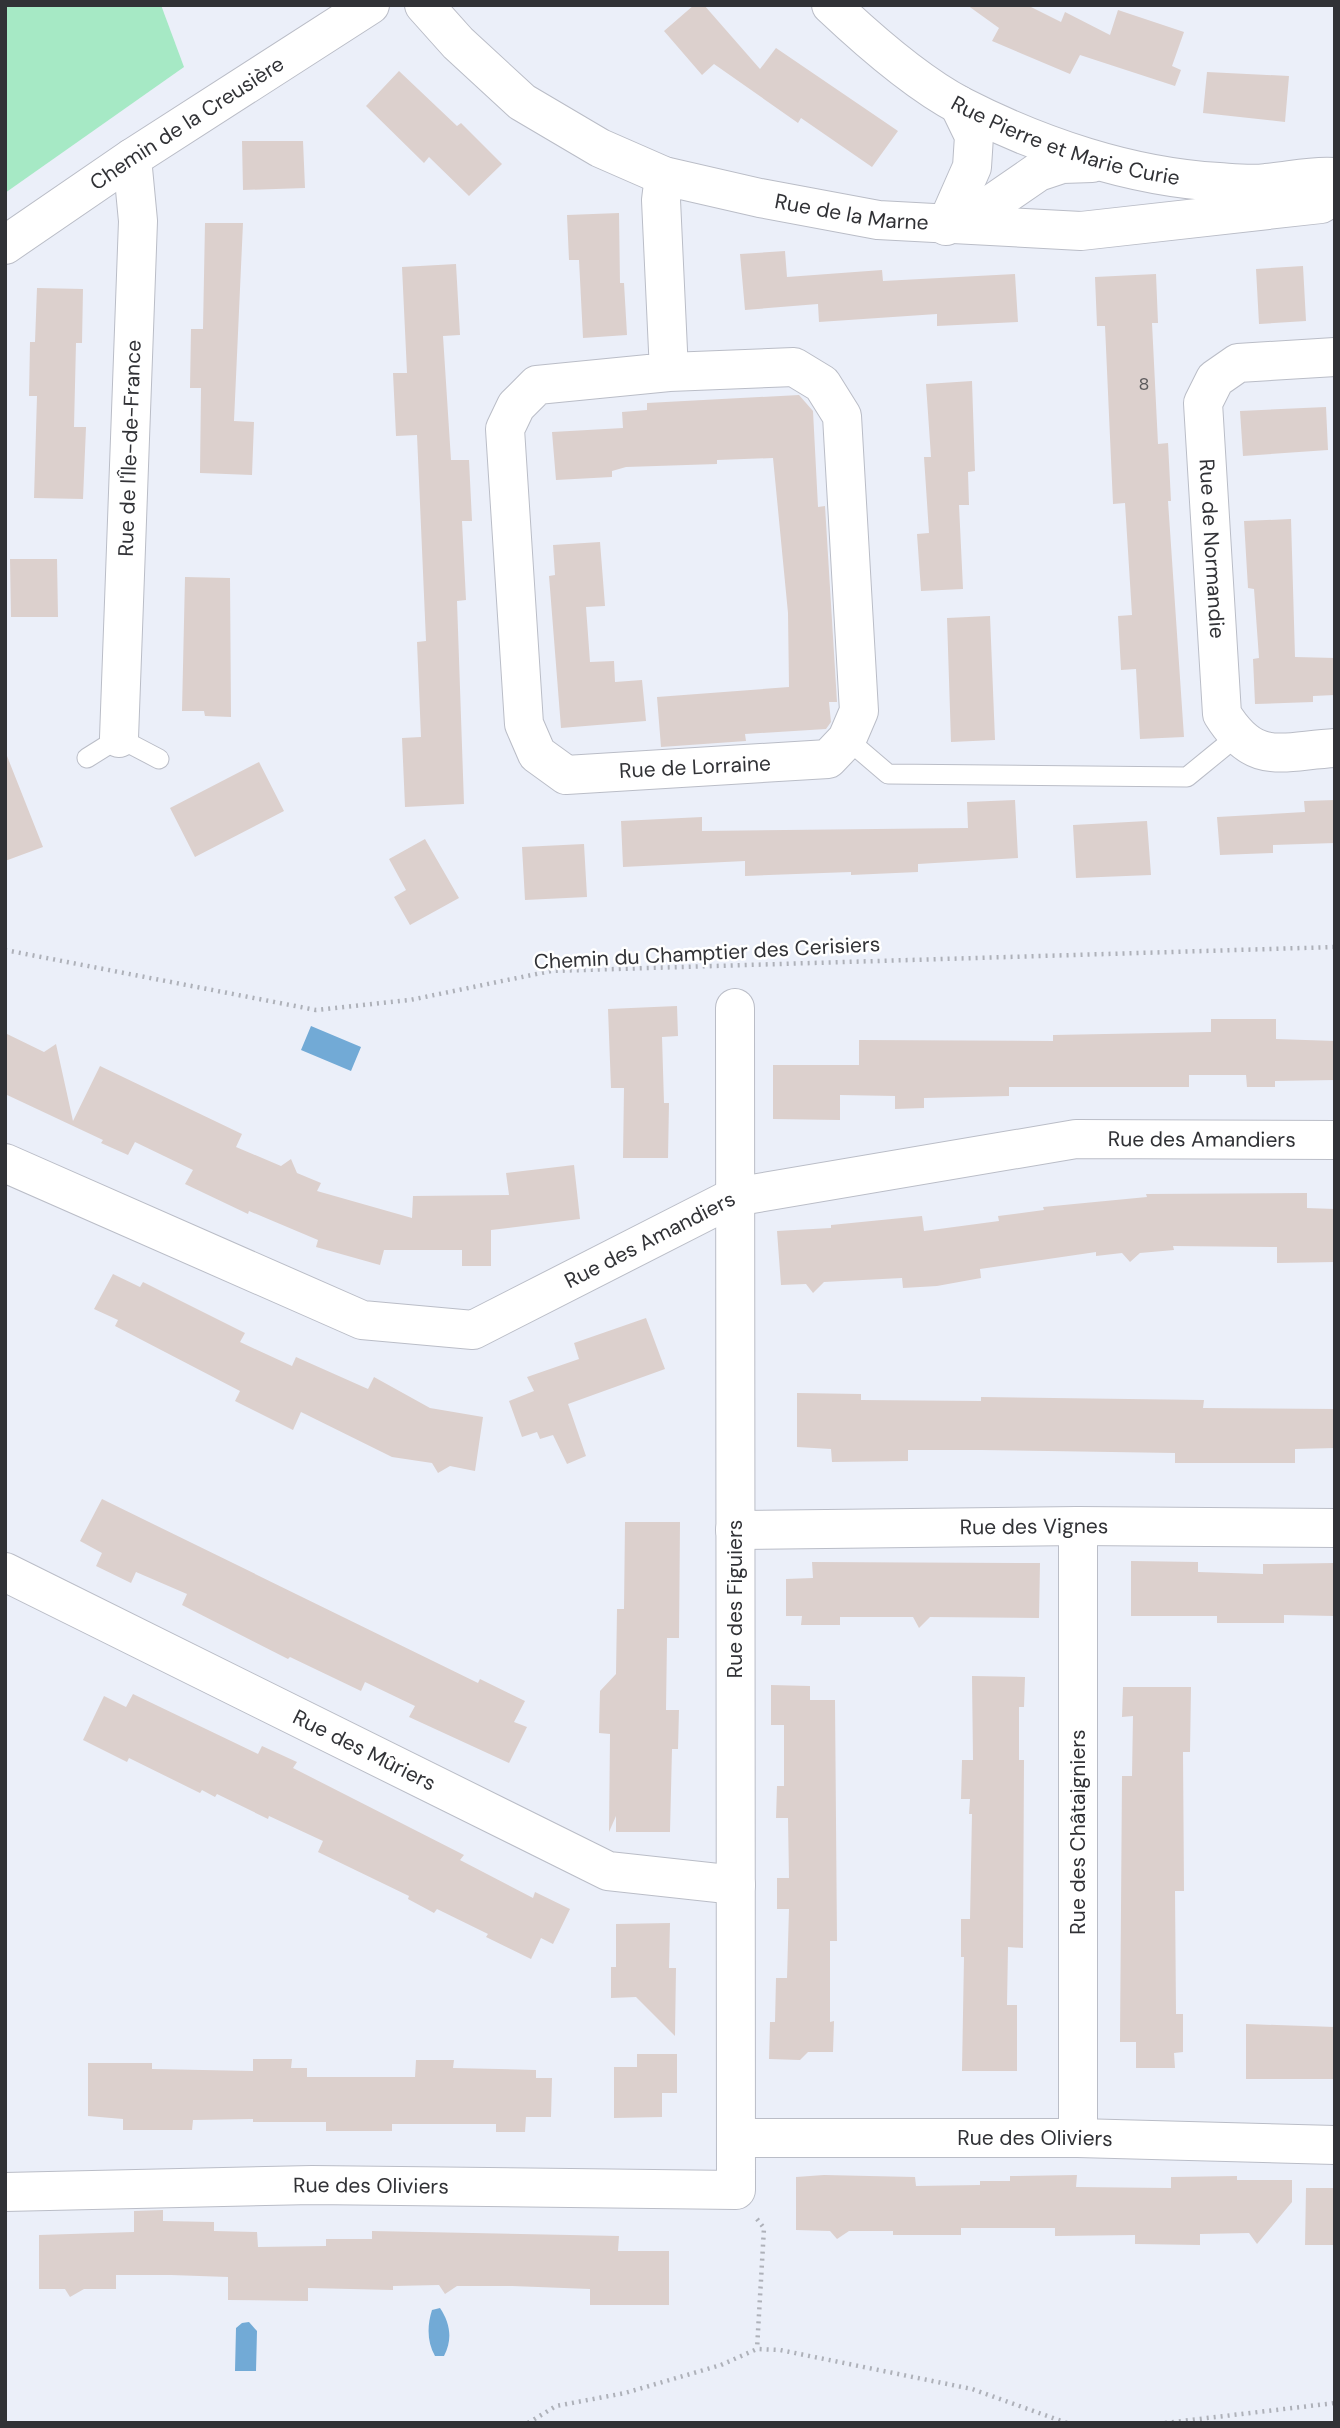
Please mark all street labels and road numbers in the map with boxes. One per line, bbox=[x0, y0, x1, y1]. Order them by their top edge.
street label: Chemin de la Creusière bbox=[84, 50, 289, 197]
street label: Rue Pierre et Marie Curie bbox=[946, 89, 1182, 192]
street label: Rue de la Marne bbox=[773, 187, 929, 237]
street label: Rue de l'Île-de-France bbox=[112, 339, 148, 557]
street label: Rue de Normandie bbox=[1192, 458, 1231, 639]
street label: Rue de Lorraine bbox=[618, 749, 772, 785]
street label: Chemin du Champtier des Cerisiers bbox=[533, 930, 881, 976]
street label: Rue des Amandiers bbox=[1108, 1125, 1296, 1154]
street label: Rue des Amandiers bbox=[560, 1185, 740, 1295]
street label: Rue des Vignes bbox=[959, 1512, 1108, 1541]
street label: Rue des Figuiers bbox=[721, 1520, 749, 1678]
street label: Rue des Mûriers bbox=[288, 1703, 440, 1797]
street label: Rue des Châtaigniers bbox=[1064, 1729, 1092, 1935]
street label: Rue des Oliviers bbox=[957, 2124, 1113, 2153]
street label: Rue des Oliviers bbox=[293, 2171, 449, 2201]

